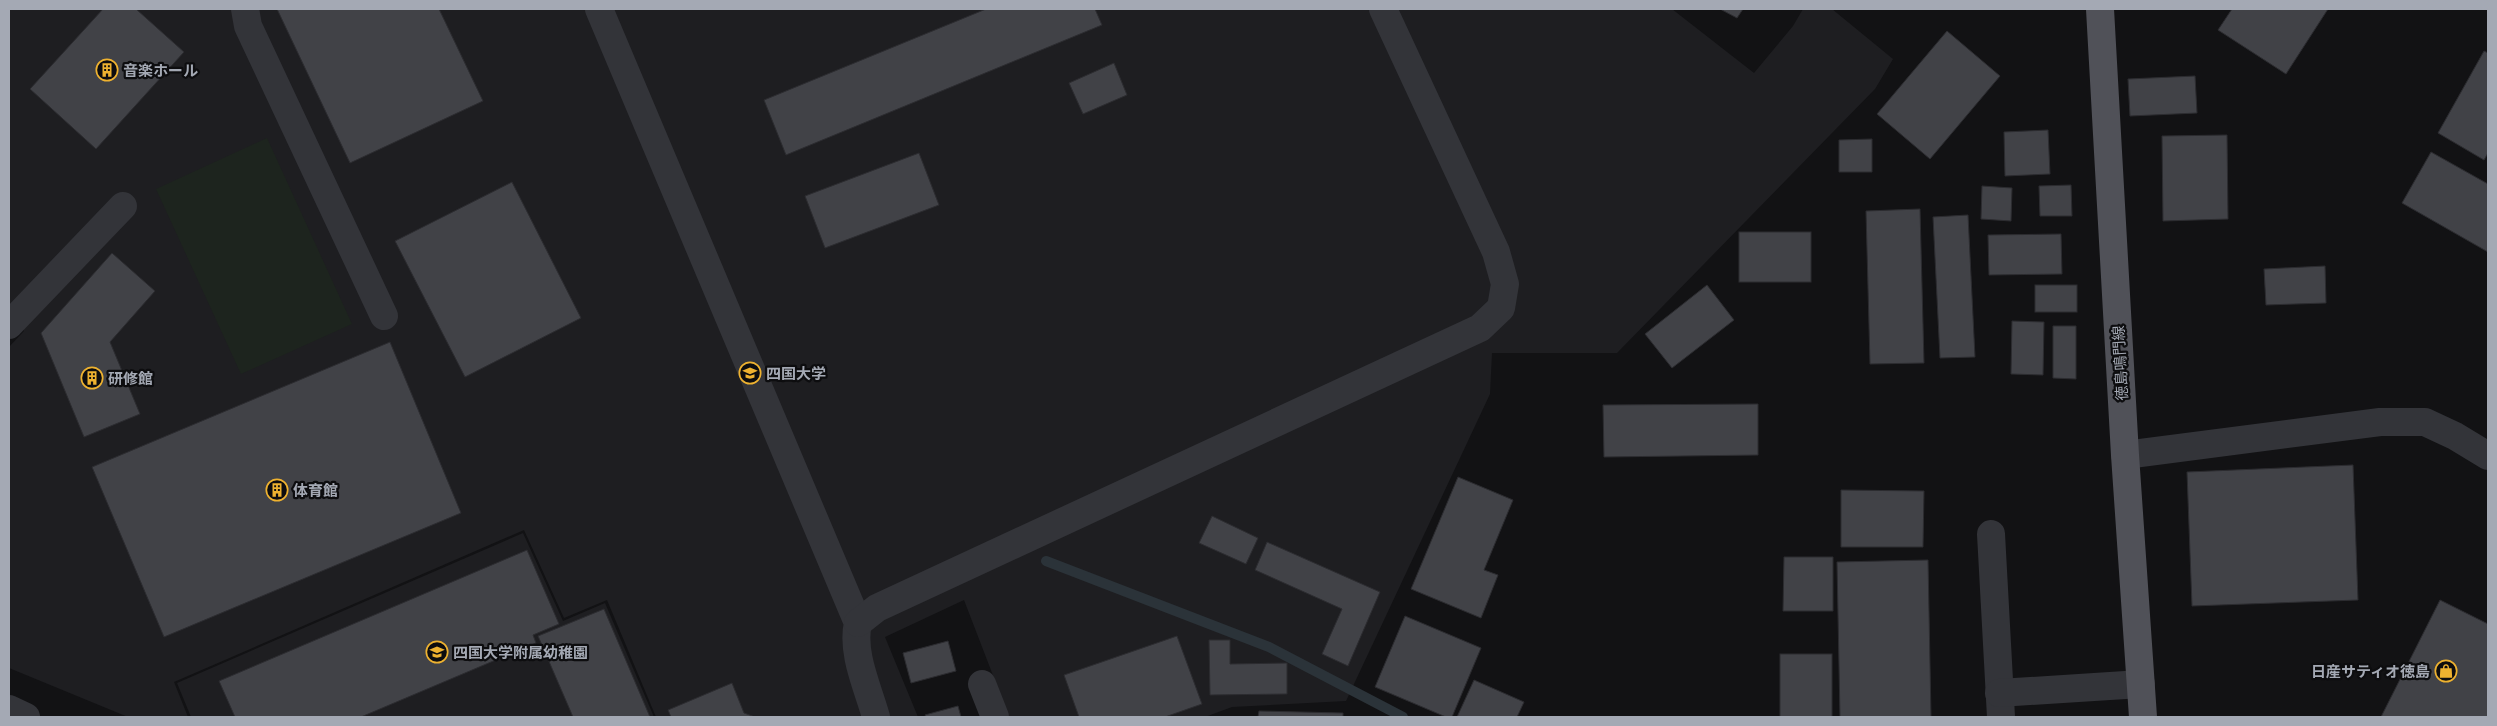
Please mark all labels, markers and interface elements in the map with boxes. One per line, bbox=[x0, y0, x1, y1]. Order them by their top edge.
building icon: 音楽ホール bbox=[95, 58, 119, 82]
place label: 音楽ホール bbox=[123, 62, 198, 79]
street label: 徳島鳴門線 bbox=[2110, 325, 2130, 401]
school or university icon: 四国大学 bbox=[738, 361, 762, 385]
place label: 四国大学 bbox=[766, 365, 826, 382]
building icon: 研修館 bbox=[80, 366, 104, 390]
place label: 研修館 bbox=[108, 370, 153, 387]
building icon: 体育館 bbox=[265, 478, 289, 502]
place label: 体育館 bbox=[293, 482, 338, 499]
school or university icon: 四国大学附属幼稚園 bbox=[425, 640, 449, 664]
place label: 四国大学附属幼稚園 bbox=[453, 644, 588, 661]
shop icon: 日産サティオ徳島 bbox=[2434, 659, 2458, 683]
place label: 日産サティオ徳島 bbox=[2311, 663, 2430, 680]

